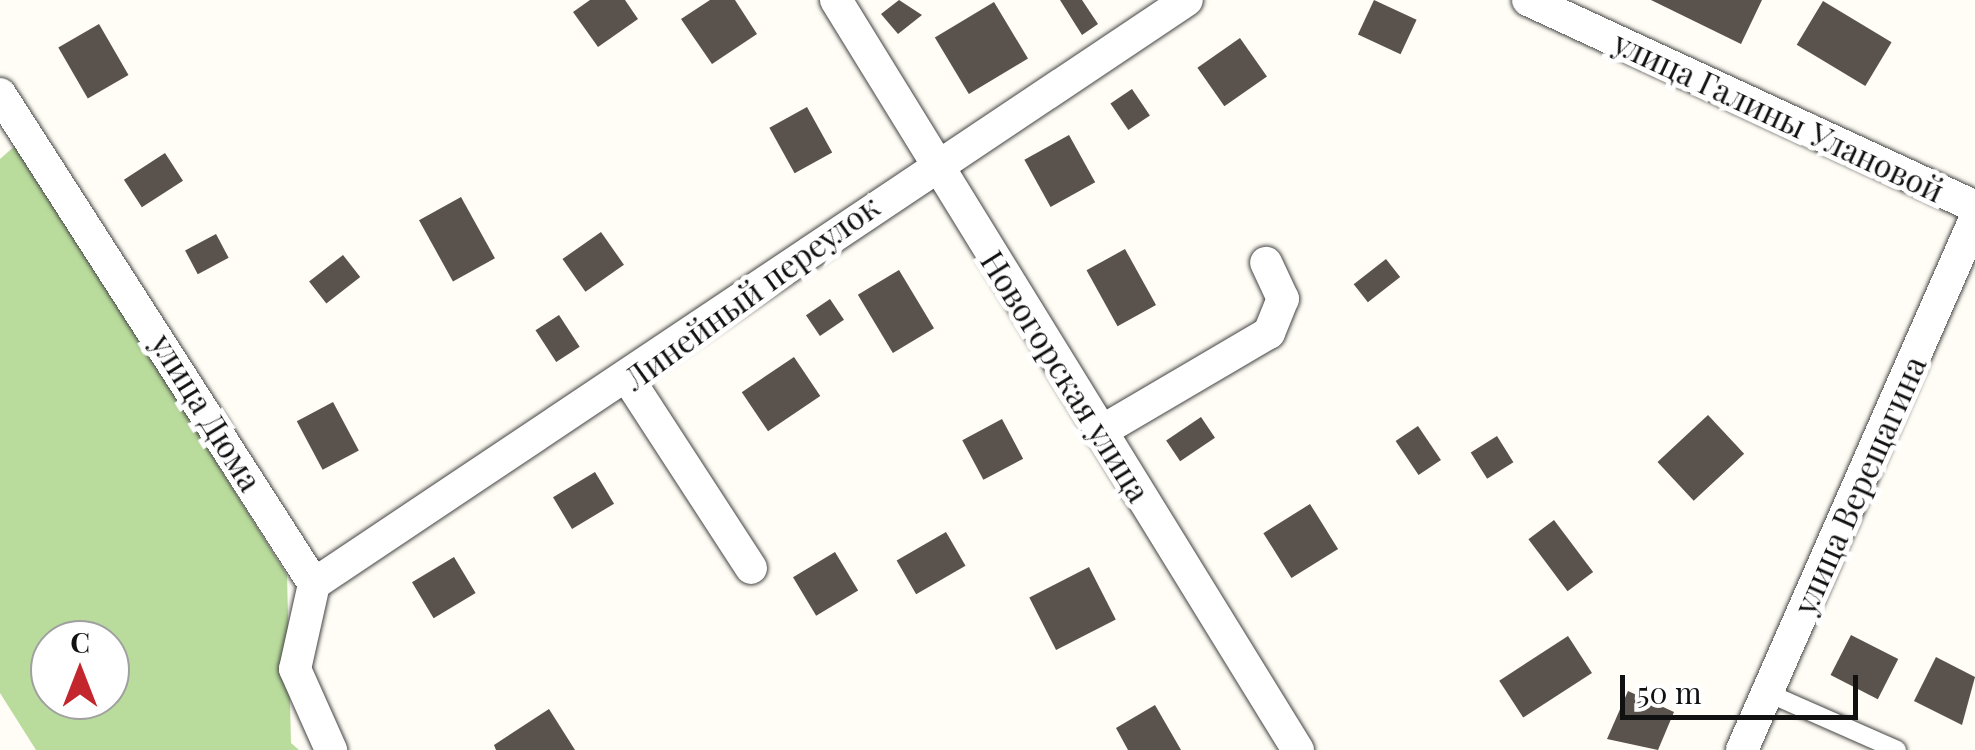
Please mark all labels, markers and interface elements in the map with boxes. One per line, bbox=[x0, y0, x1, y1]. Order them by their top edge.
street label: улица Галины Улановой bbox=[1608, 23, 1950, 209]
street label: Линейный переулок bbox=[616, 186, 886, 398]
street label: Новогорская улица bbox=[973, 243, 1159, 509]
street label: улица Дюма bbox=[143, 326, 271, 498]
street label: улица Верещагина bbox=[1785, 350, 1933, 620]
north arrow bbox=[30, 620, 130, 720]
text: С bbox=[70, 623, 90, 660]
scale bar bbox=[1625, 655, 1862, 717]
text: 50 m bbox=[1637, 672, 1702, 712]

